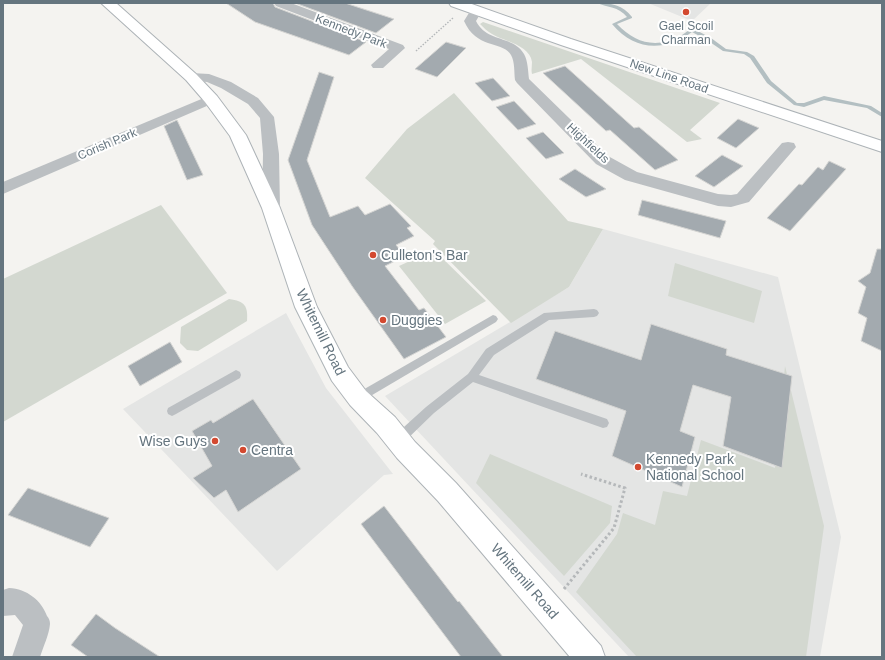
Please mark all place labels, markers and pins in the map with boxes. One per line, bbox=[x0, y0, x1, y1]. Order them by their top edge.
marker: Gael Scoil Charman bbox=[681, 7, 691, 17]
place label: Gael Scoil Charman bbox=[659, 19, 713, 47]
place label: Culleton's Bar bbox=[381, 247, 468, 263]
marker: Culleton's Bar bbox=[368, 250, 378, 260]
place label: Duggies bbox=[391, 312, 442, 328]
marker: Duggies bbox=[378, 315, 388, 325]
place label: Wise Guys bbox=[139, 433, 207, 449]
marker: Wise Guys bbox=[210, 436, 220, 446]
place label: Centra bbox=[251, 442, 293, 458]
marker: Centra bbox=[238, 445, 248, 455]
place label: Kennedy Park National School bbox=[646, 451, 744, 483]
marker: Kennedy Park National School bbox=[633, 462, 643, 472]

